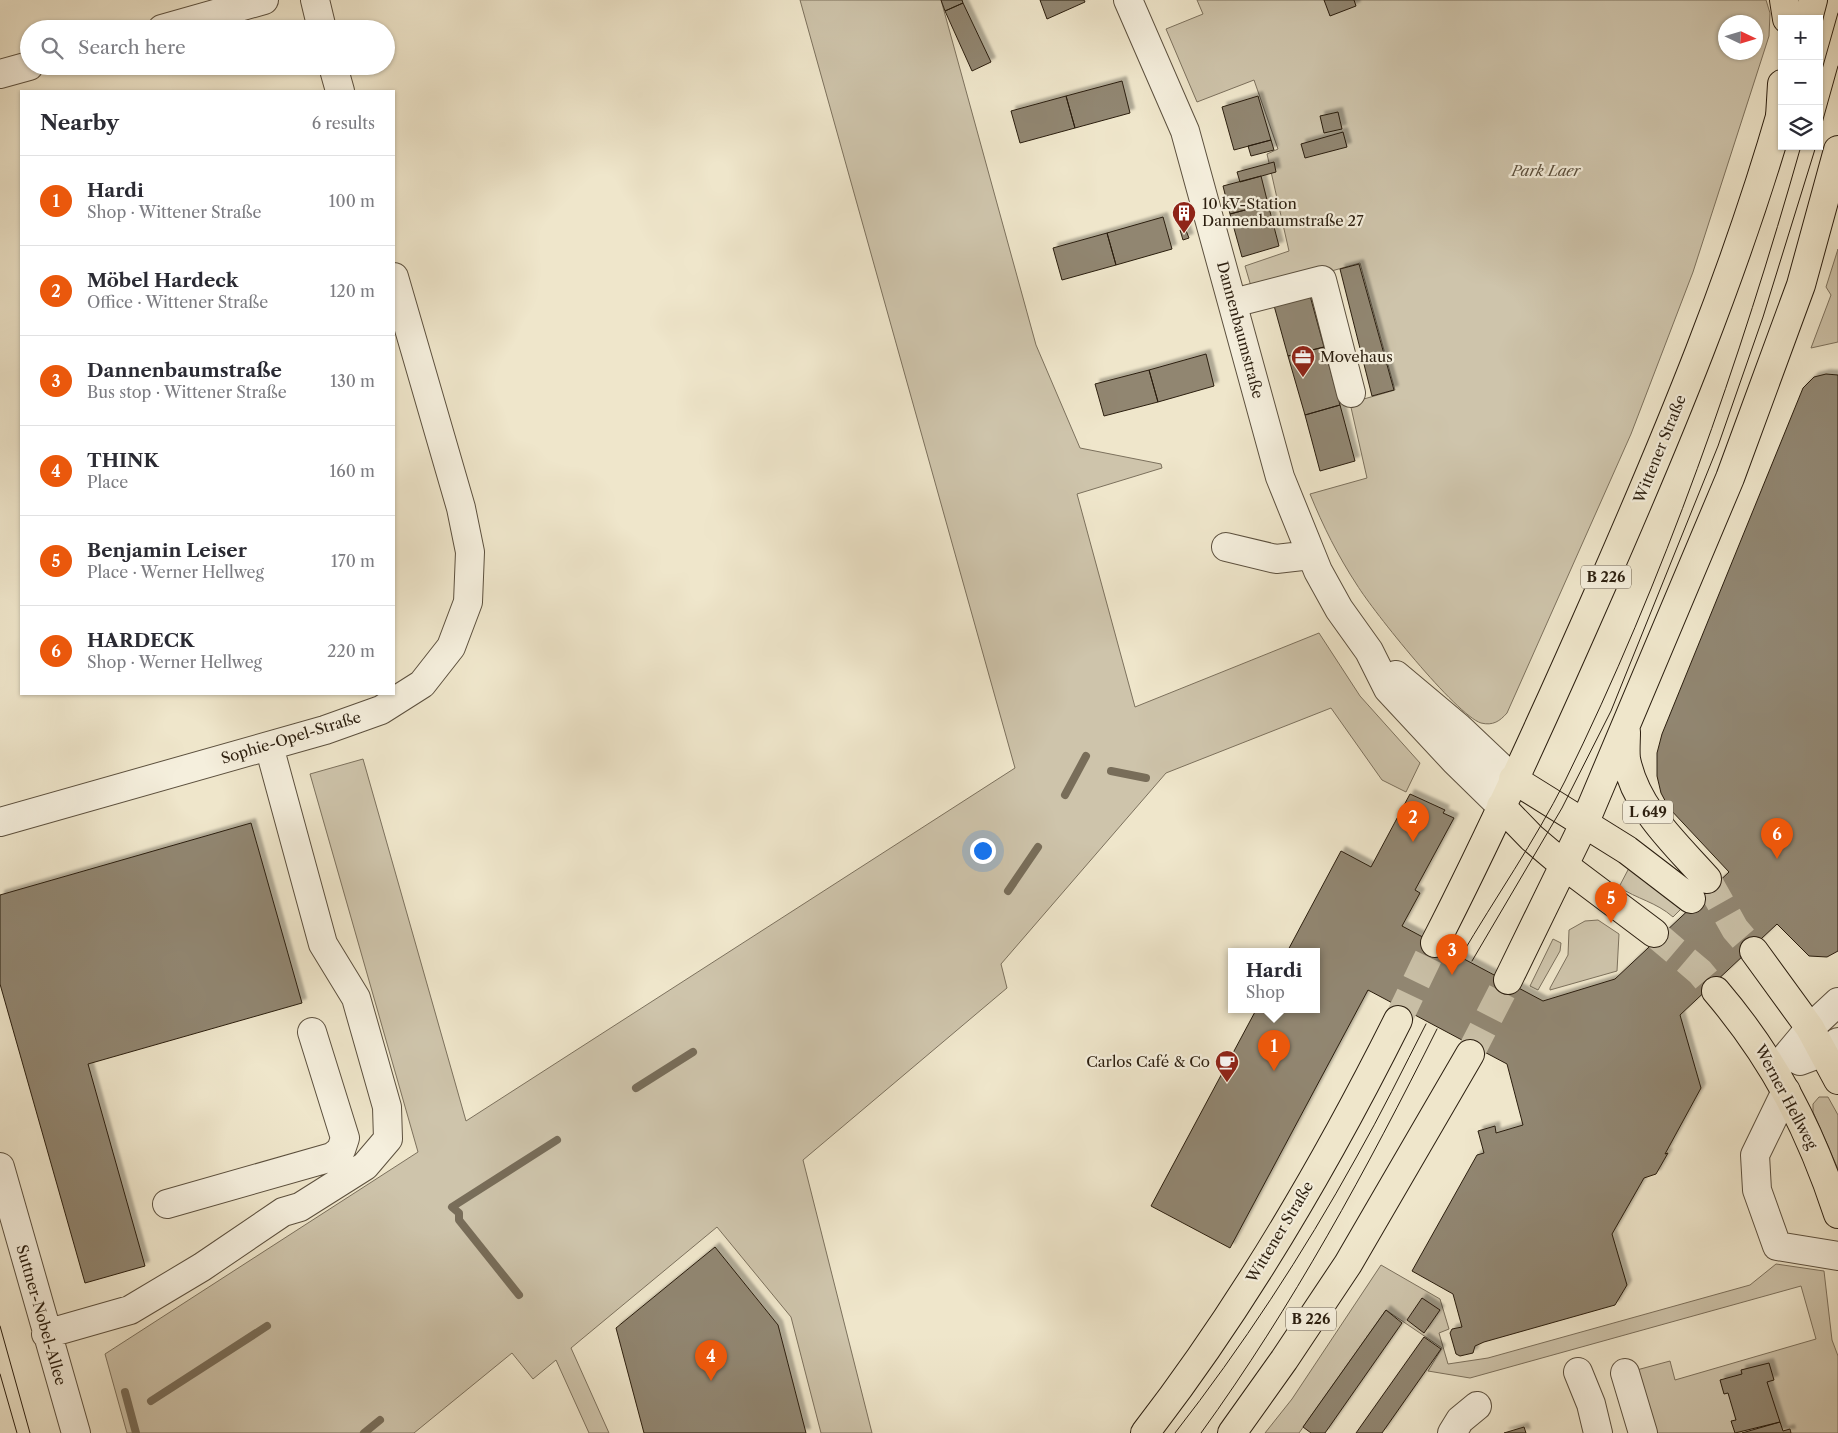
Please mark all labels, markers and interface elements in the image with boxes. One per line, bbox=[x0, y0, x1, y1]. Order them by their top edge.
north arrow bbox=[1718, 15, 1763, 60]
map controls bbox=[1778, 15, 1823, 150]
button: + bbox=[1778, 15, 1823, 60]
search box bbox=[20, 20, 395, 75]
icon: search bbox=[38, 34, 66, 62]
text: Search here bbox=[78, 36, 186, 59]
button: − bbox=[1778, 60, 1823, 105]
button: layers bbox=[1778, 105, 1823, 150]
text: Nearby bbox=[40, 110, 119, 135]
text: 6 results bbox=[312, 113, 375, 133]
park label: Park Laer bbox=[1510, 161, 1582, 180]
text: Hardi bbox=[87, 179, 144, 202]
text: 1 bbox=[52, 191, 60, 211]
text: 100 m bbox=[329, 191, 375, 211]
place label: 10 kV-Station Dannenbaumstraße 27 bbox=[1202, 194, 1364, 230]
building icon: 10 kV-Station Dannenbaumstraße 27 bbox=[1171, 200, 1197, 234]
text: Shop · Wittener Straße bbox=[87, 202, 261, 222]
street label: Dannenbaumstraße bbox=[1213, 259, 1268, 401]
text: Möbel Hardeck bbox=[87, 269, 238, 292]
text: 2 bbox=[51, 281, 61, 301]
text: 120 m bbox=[330, 281, 375, 301]
text: Office · Wittener Straße bbox=[87, 292, 268, 312]
office icon: Movehaus bbox=[1290, 344, 1316, 378]
place label: Movehaus bbox=[1320, 347, 1393, 366]
text: Dannenbaumstraße bbox=[87, 359, 282, 382]
text: 3 bbox=[51, 371, 61, 391]
text: 130 m bbox=[330, 371, 375, 391]
text: Bus stop · Wittener Straße bbox=[87, 382, 287, 402]
street label: Wittener Straße bbox=[1629, 392, 1690, 507]
text: THINK bbox=[87, 449, 159, 472]
text: 4 bbox=[51, 461, 61, 481]
text: 160 m bbox=[330, 461, 375, 481]
text: Place bbox=[87, 472, 128, 492]
text: Benjamin Leiser bbox=[87, 539, 247, 562]
text: 5 bbox=[52, 551, 60, 571]
text: 170 m bbox=[331, 551, 375, 571]
text: Place · Werner Hellweg bbox=[87, 562, 264, 582]
road number: B 226 bbox=[1581, 566, 1631, 588]
text: HARDECK bbox=[87, 629, 194, 652]
text: 6 bbox=[51, 641, 61, 661]
text: 220 m bbox=[327, 641, 375, 661]
text: Shop · Werner Hellweg bbox=[87, 652, 262, 672]
street label: Sophie-Opel-Straße bbox=[219, 707, 363, 768]
road number: L 649 bbox=[1623, 800, 1673, 824]
pin: 2 bbox=[1397, 801, 1429, 842]
pin: 6 bbox=[1761, 818, 1793, 859]
your location bbox=[970, 838, 996, 864]
pin: 5 bbox=[1595, 882, 1627, 923]
pin: 3 bbox=[1436, 934, 1468, 975]
popup bbox=[1228, 948, 1320, 1013]
text: Hardi bbox=[1246, 959, 1302, 982]
text: Shop bbox=[1246, 982, 1285, 1002]
pin: 1 bbox=[1258, 1030, 1290, 1071]
street label: Werner Hellweg bbox=[1750, 1040, 1822, 1152]
cafe icon: Carlos Café & Co bbox=[1214, 1049, 1240, 1083]
place label: Carlos Café & Co bbox=[1086, 1052, 1210, 1071]
street label: Wittener Straße bbox=[1241, 1178, 1317, 1287]
street label: Suttner-Nobel-Allee bbox=[12, 1242, 71, 1387]
road number: B 226 bbox=[1286, 1308, 1336, 1330]
pin: 4 bbox=[695, 1340, 727, 1381]

